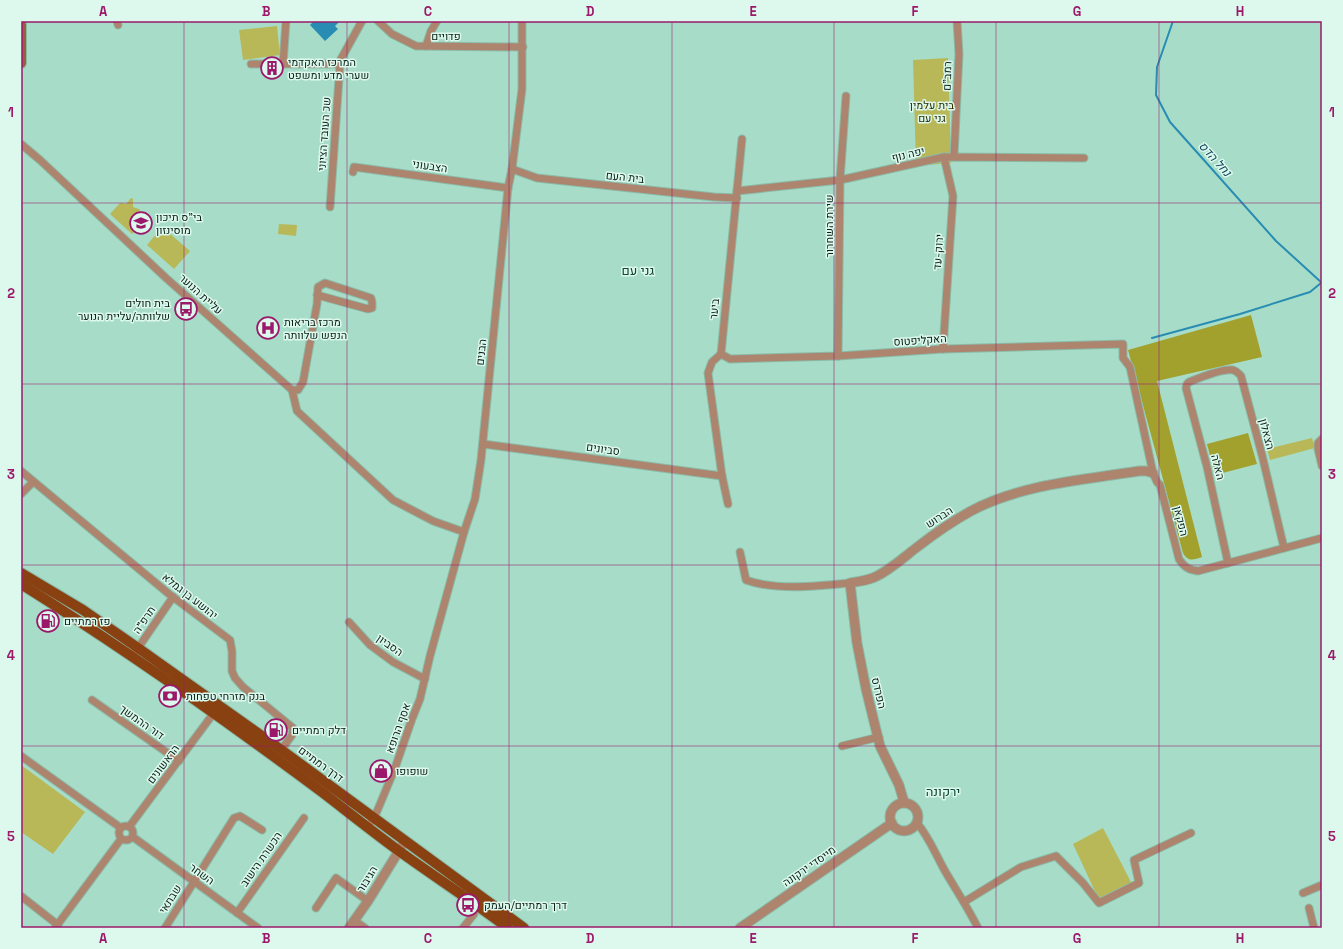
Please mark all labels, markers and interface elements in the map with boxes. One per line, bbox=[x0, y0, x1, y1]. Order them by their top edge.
text: A bbox=[99, 3, 108, 20]
text: B bbox=[262, 3, 271, 20]
text: C bbox=[424, 3, 432, 20]
text: D bbox=[586, 3, 595, 20]
text: E bbox=[749, 3, 757, 20]
text: F bbox=[912, 3, 919, 20]
text: G bbox=[1073, 3, 1081, 20]
text: H bbox=[1236, 3, 1244, 20]
street label: פדויים bbox=[431, 29, 461, 43]
building icon: המרכז האקדמי שערי מדע ומשפט bbox=[259, 55, 285, 81]
place label: המרכז האקדמי שערי מדע ומשפט bbox=[288, 55, 369, 82]
street label: רמב"ם bbox=[939, 61, 955, 91]
street label: שכ העובד הציוני bbox=[314, 96, 334, 172]
park label: בית עלמין גני עם bbox=[910, 98, 954, 125]
text: 1 bbox=[8, 104, 14, 121]
text: 1 bbox=[1329, 104, 1335, 121]
water label: נחל הדס bbox=[1195, 138, 1236, 181]
street label: יפה נוף bbox=[890, 143, 926, 165]
street label: הצבעוני bbox=[412, 157, 448, 175]
street label: בית העם bbox=[605, 168, 645, 186]
street label: שירת השחרור bbox=[822, 194, 836, 258]
school or university icon: בי"ס תיכון מוסינזון bbox=[128, 210, 154, 236]
place label: בי"ס תיכון מוסינזון bbox=[156, 210, 202, 237]
street label: ירוק-עד bbox=[930, 234, 946, 270]
district label: גני עם bbox=[622, 262, 654, 279]
street label: עליית הנוער bbox=[176, 271, 226, 317]
text: 2 bbox=[7, 285, 15, 302]
text: 2 bbox=[1328, 285, 1336, 302]
place label: בית חולים שלוותה/עליית הנוער bbox=[78, 296, 170, 323]
bus stop icon: בית חולים שלוותה/עליית הנוער bbox=[173, 296, 199, 322]
street label: ביער bbox=[706, 298, 722, 320]
hospital icon: מרכז בריאות הנפש שלוותה bbox=[255, 315, 281, 341]
place label: מרכז בריאות הנפש שלוותה bbox=[284, 315, 347, 342]
street label: האקליפטוס bbox=[893, 331, 947, 349]
street label: הבנים bbox=[473, 338, 489, 366]
street label: הצאלון bbox=[1256, 417, 1278, 451]
street label: סביונים bbox=[585, 440, 621, 458]
street label: האלה bbox=[1208, 453, 1228, 481]
text: 3 bbox=[7, 466, 15, 483]
text: 3 bbox=[1328, 466, 1336, 483]
street label: הברוש bbox=[923, 503, 955, 531]
street label: הפקאן bbox=[1171, 505, 1191, 537]
street label: יהושע בן גמלא bbox=[159, 570, 221, 622]
street label: תרפ"ה bbox=[130, 603, 158, 636]
fuel station icon: פז רמתיים bbox=[35, 608, 61, 634]
place label: פז רמתיים bbox=[64, 614, 110, 628]
street label: הסביון bbox=[374, 631, 406, 659]
text: 4 bbox=[7, 647, 15, 664]
text: 4 bbox=[1328, 647, 1336, 664]
street label: הפרדס bbox=[869, 676, 889, 710]
bank icon: בנק מזרחי טפחות bbox=[157, 683, 183, 709]
place label: בנק מזרחי טפחות bbox=[186, 689, 265, 703]
street label: אסף הרופא bbox=[382, 701, 414, 755]
street label: דור ההמשך bbox=[117, 702, 167, 743]
fuel station icon: דלק רמתיים bbox=[263, 717, 289, 743]
place label: דלק רמתיים bbox=[292, 723, 346, 737]
street label: הראשונים bbox=[144, 742, 182, 786]
street label: דרך רמתיים bbox=[296, 743, 346, 785]
shop icon: שופופו bbox=[368, 758, 394, 784]
place label: שופופו bbox=[396, 764, 428, 778]
district label: ירקונה bbox=[926, 783, 960, 800]
text: 5 bbox=[7, 828, 15, 845]
text: 5 bbox=[1328, 828, 1336, 845]
street label: הכשרת הישוב bbox=[237, 829, 285, 889]
street label: מייסדי ירקונה bbox=[780, 843, 838, 889]
street label: השחר bbox=[187, 860, 217, 888]
street label: הגיבור bbox=[354, 863, 380, 895]
street label: שבתאי bbox=[156, 882, 184, 916]
bus stop icon: דרך רמתיים/העמק bbox=[455, 892, 481, 918]
place label: דרך רמתיים/העמק bbox=[484, 898, 567, 912]
text: A bbox=[99, 930, 108, 947]
text: B bbox=[262, 930, 271, 947]
text: C bbox=[424, 930, 432, 947]
text: D bbox=[586, 930, 595, 947]
text: E bbox=[749, 930, 757, 947]
text: F bbox=[912, 930, 919, 947]
text: G bbox=[1073, 930, 1081, 947]
text: H bbox=[1236, 930, 1244, 947]

